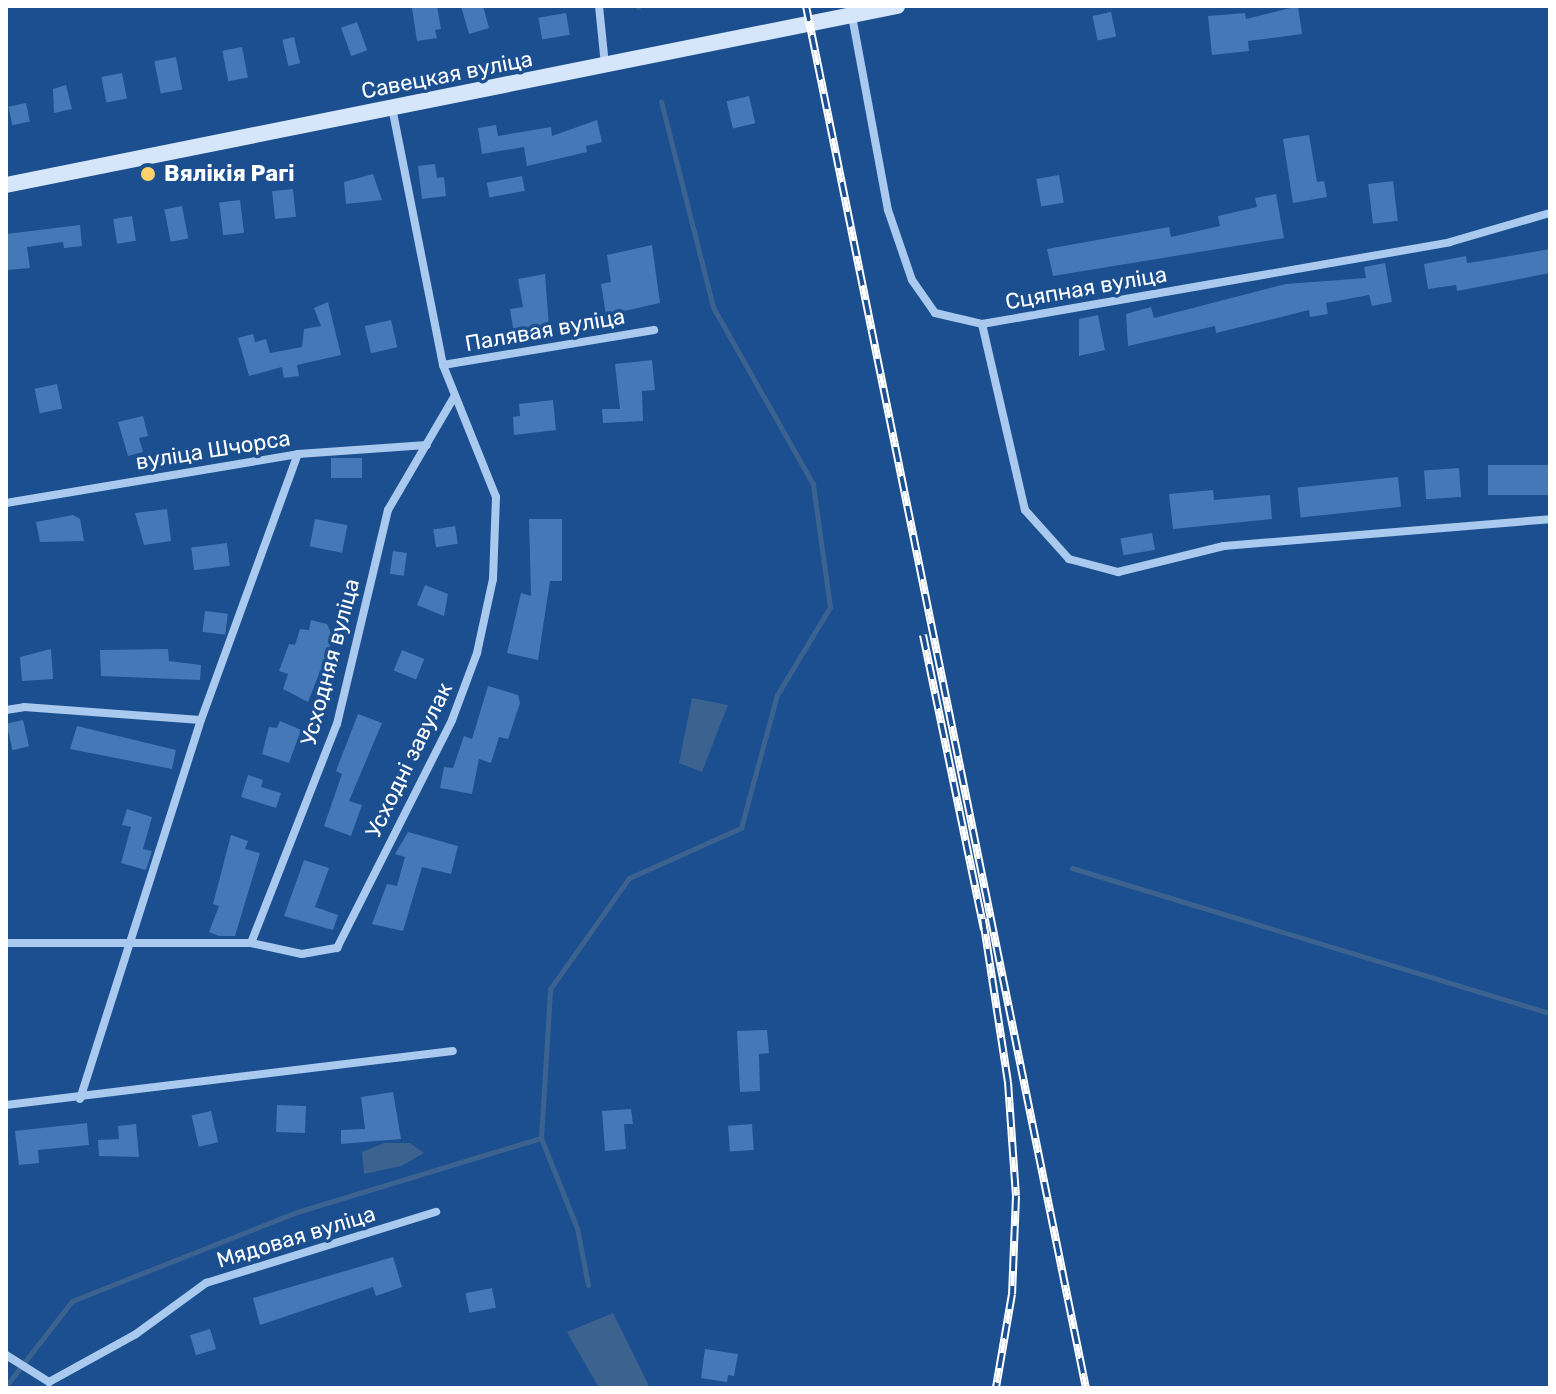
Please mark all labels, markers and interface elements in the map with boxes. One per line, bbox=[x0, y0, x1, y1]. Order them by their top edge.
street label: Савецкая вуліца bbox=[359, 45, 535, 105]
place label: Вялікія Рагі bbox=[164, 161, 295, 187]
marker: Вялікія Рагі bbox=[139, 165, 157, 183]
street label: Сцяпная вуліца bbox=[1003, 261, 1169, 315]
street label: Палявая вуліца bbox=[463, 303, 627, 357]
street label: вуліца Шчорса bbox=[134, 425, 292, 475]
street label: Усходняя вуліца bbox=[295, 576, 365, 748]
street label: Усходні завулак bbox=[360, 678, 458, 842]
street label: Мядовая вуліца bbox=[213, 1200, 379, 1274]

